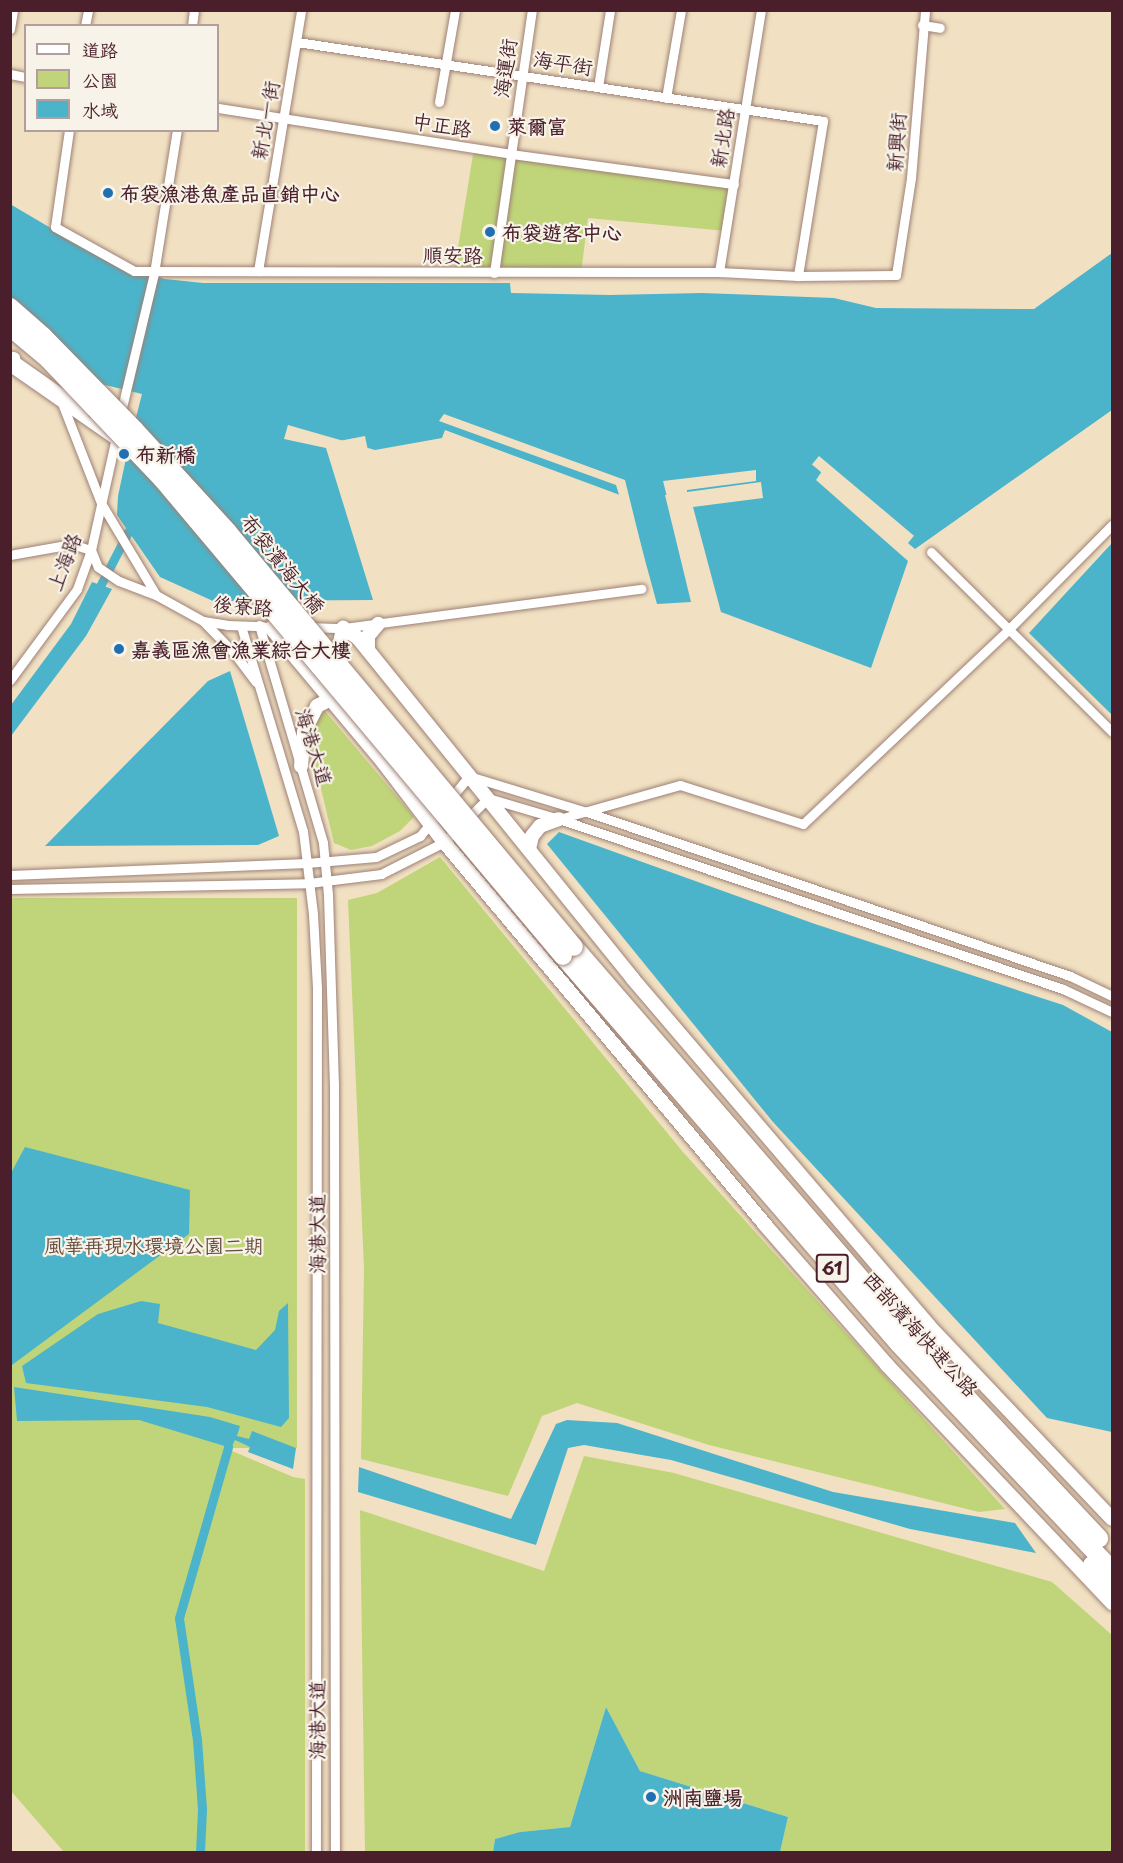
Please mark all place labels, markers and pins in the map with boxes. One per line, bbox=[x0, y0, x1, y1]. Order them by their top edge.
place label: 萊爾富 bbox=[507, 114, 567, 138]
marker: 萊爾富 bbox=[488, 119, 502, 133]
place label: 布袋漁港魚產品直銷中心 bbox=[120, 181, 340, 205]
marker: 布袋漁港魚產品直銷中心 bbox=[101, 186, 115, 200]
place label: 布袋遊客中心 bbox=[502, 220, 622, 244]
marker: 布袋遊客中心 bbox=[483, 225, 497, 239]
place label: 布新橋 bbox=[136, 442, 196, 466]
marker: 布新橋 bbox=[117, 447, 131, 461]
place label: 嘉義區漁會漁業綜合大樓 bbox=[131, 637, 351, 661]
marker: 嘉義區漁會漁業綜合大樓 bbox=[112, 642, 126, 656]
place label: 洲南鹽場 bbox=[663, 1785, 743, 1809]
marker: 洲南鹽場 bbox=[644, 1790, 658, 1804]

